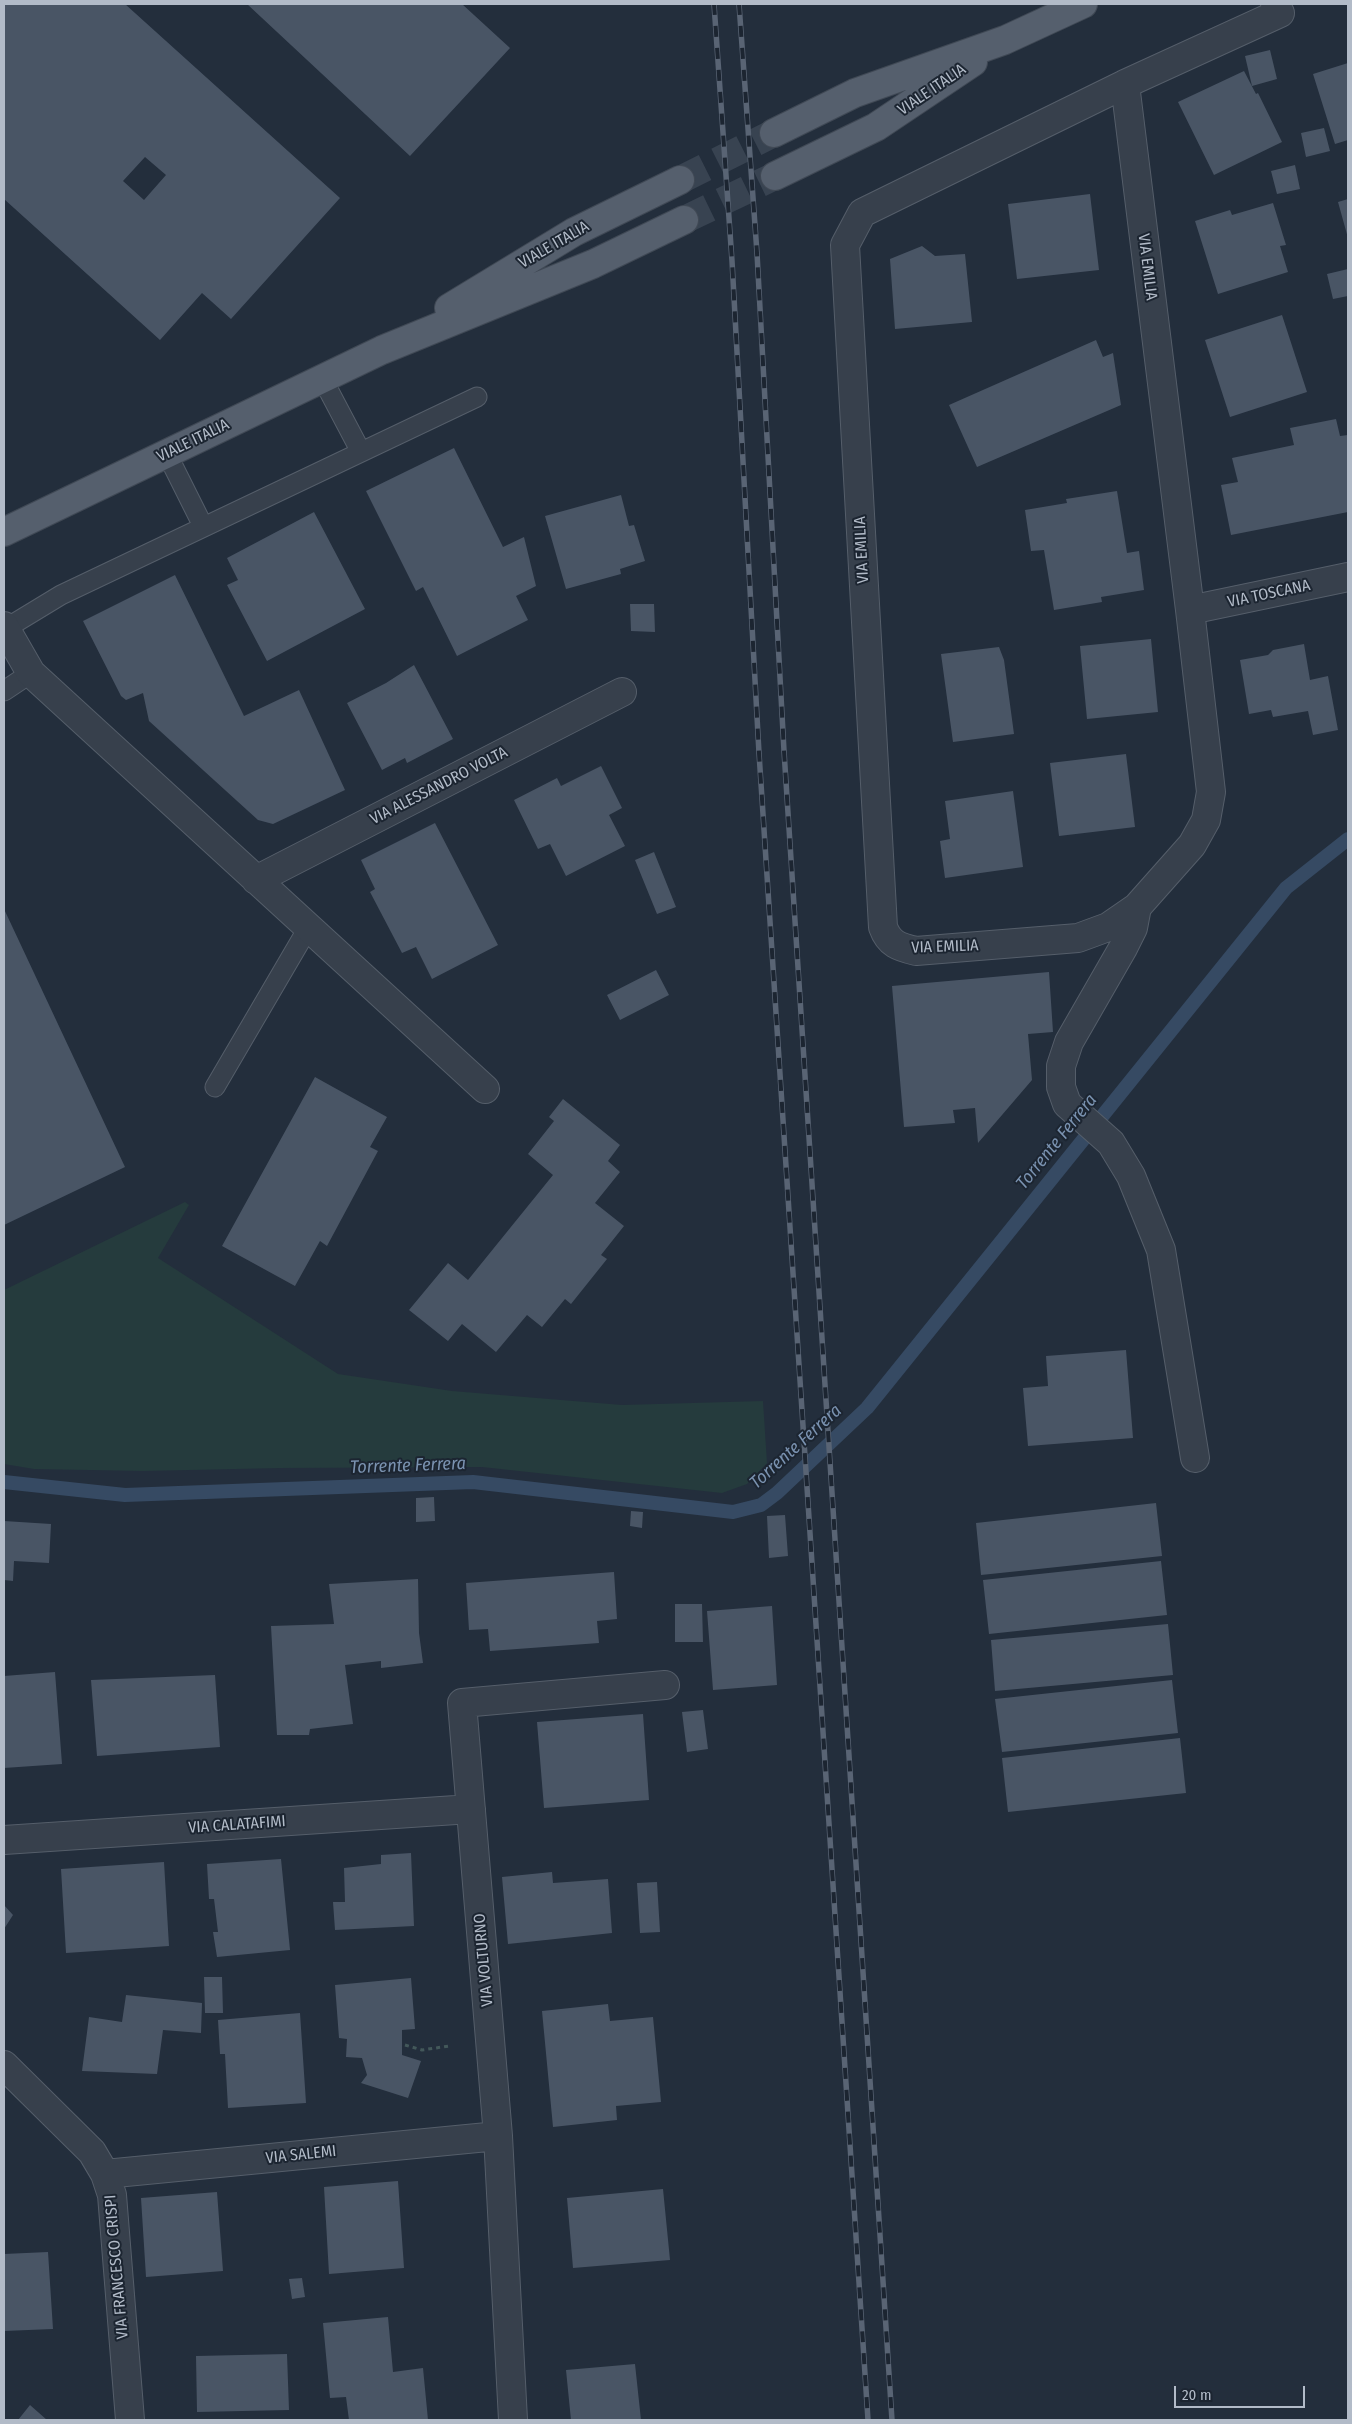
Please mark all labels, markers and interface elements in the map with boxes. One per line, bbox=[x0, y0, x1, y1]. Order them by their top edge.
street label: VIALE ITALIA bbox=[894, 60, 970, 120]
street label: VIALE ITALIA bbox=[515, 217, 593, 273]
street label: VIA EMILIA bbox=[1133, 232, 1161, 302]
street label: VIALE ITALIA bbox=[154, 415, 232, 467]
street label: VIA EMILIA bbox=[851, 516, 873, 584]
street label: VIA TOSCANA bbox=[1226, 576, 1312, 612]
street label: VIA ALESSANDRO VOLTA bbox=[367, 743, 511, 829]
street label: VIA EMILIA bbox=[911, 936, 979, 958]
water label: Torrente Ferrera bbox=[1012, 1090, 1102, 1194]
water label: Torrente Ferrera bbox=[746, 1400, 846, 1494]
water label: Torrente Ferrera bbox=[350, 1453, 466, 1479]
street label: VIA CALATAFIMI bbox=[188, 1812, 286, 1838]
street label: VIA VOLTURNO bbox=[470, 1912, 498, 2008]
street label: VIA SALEMI bbox=[265, 2142, 337, 2168]
street label: VIA FRANCESCO CRISPI bbox=[101, 2194, 133, 2340]
scale bar bbox=[1177, 2376, 1308, 2408]
text: 20 m bbox=[1182, 2386, 1212, 2404]

